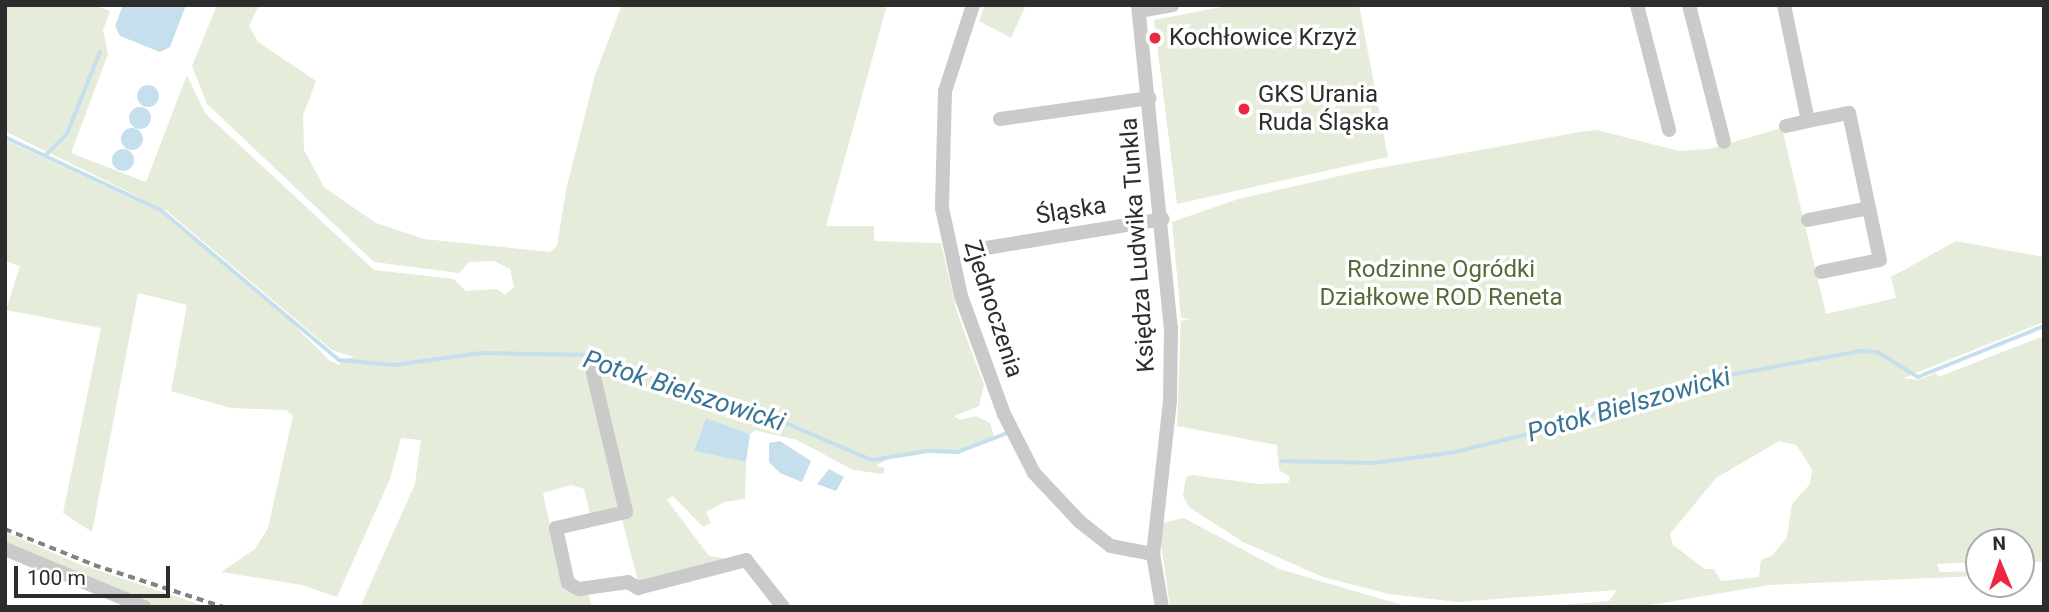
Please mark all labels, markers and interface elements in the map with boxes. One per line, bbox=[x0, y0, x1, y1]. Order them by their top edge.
place label: Kochłowice Krzyż bbox=[1169, 24, 1357, 52]
marker: Kochłowice Krzyż bbox=[1147, 30, 1163, 46]
place label: GKS Urania Ruda Śląska bbox=[1258, 81, 1389, 137]
marker: GKS Urania Ruda Śląska bbox=[1236, 101, 1252, 117]
street label: Księdza Ludwika Tunkla bbox=[1115, 117, 1161, 373]
street label: Śląska bbox=[1034, 191, 1108, 231]
street label: Zjednoczenia bbox=[957, 237, 1029, 381]
park label: Rodzinne Ogródki Działkowe ROD Reneta bbox=[1319, 256, 1563, 312]
water label: Potok Bielszowicki bbox=[579, 344, 789, 438]
water label: Potok Bielszowicki bbox=[1524, 361, 1734, 449]
north arrow bbox=[1965, 528, 2035, 598]
text: N bbox=[1992, 532, 2006, 555]
scale bar bbox=[18, 552, 173, 596]
text: 100 m bbox=[27, 566, 86, 590]

